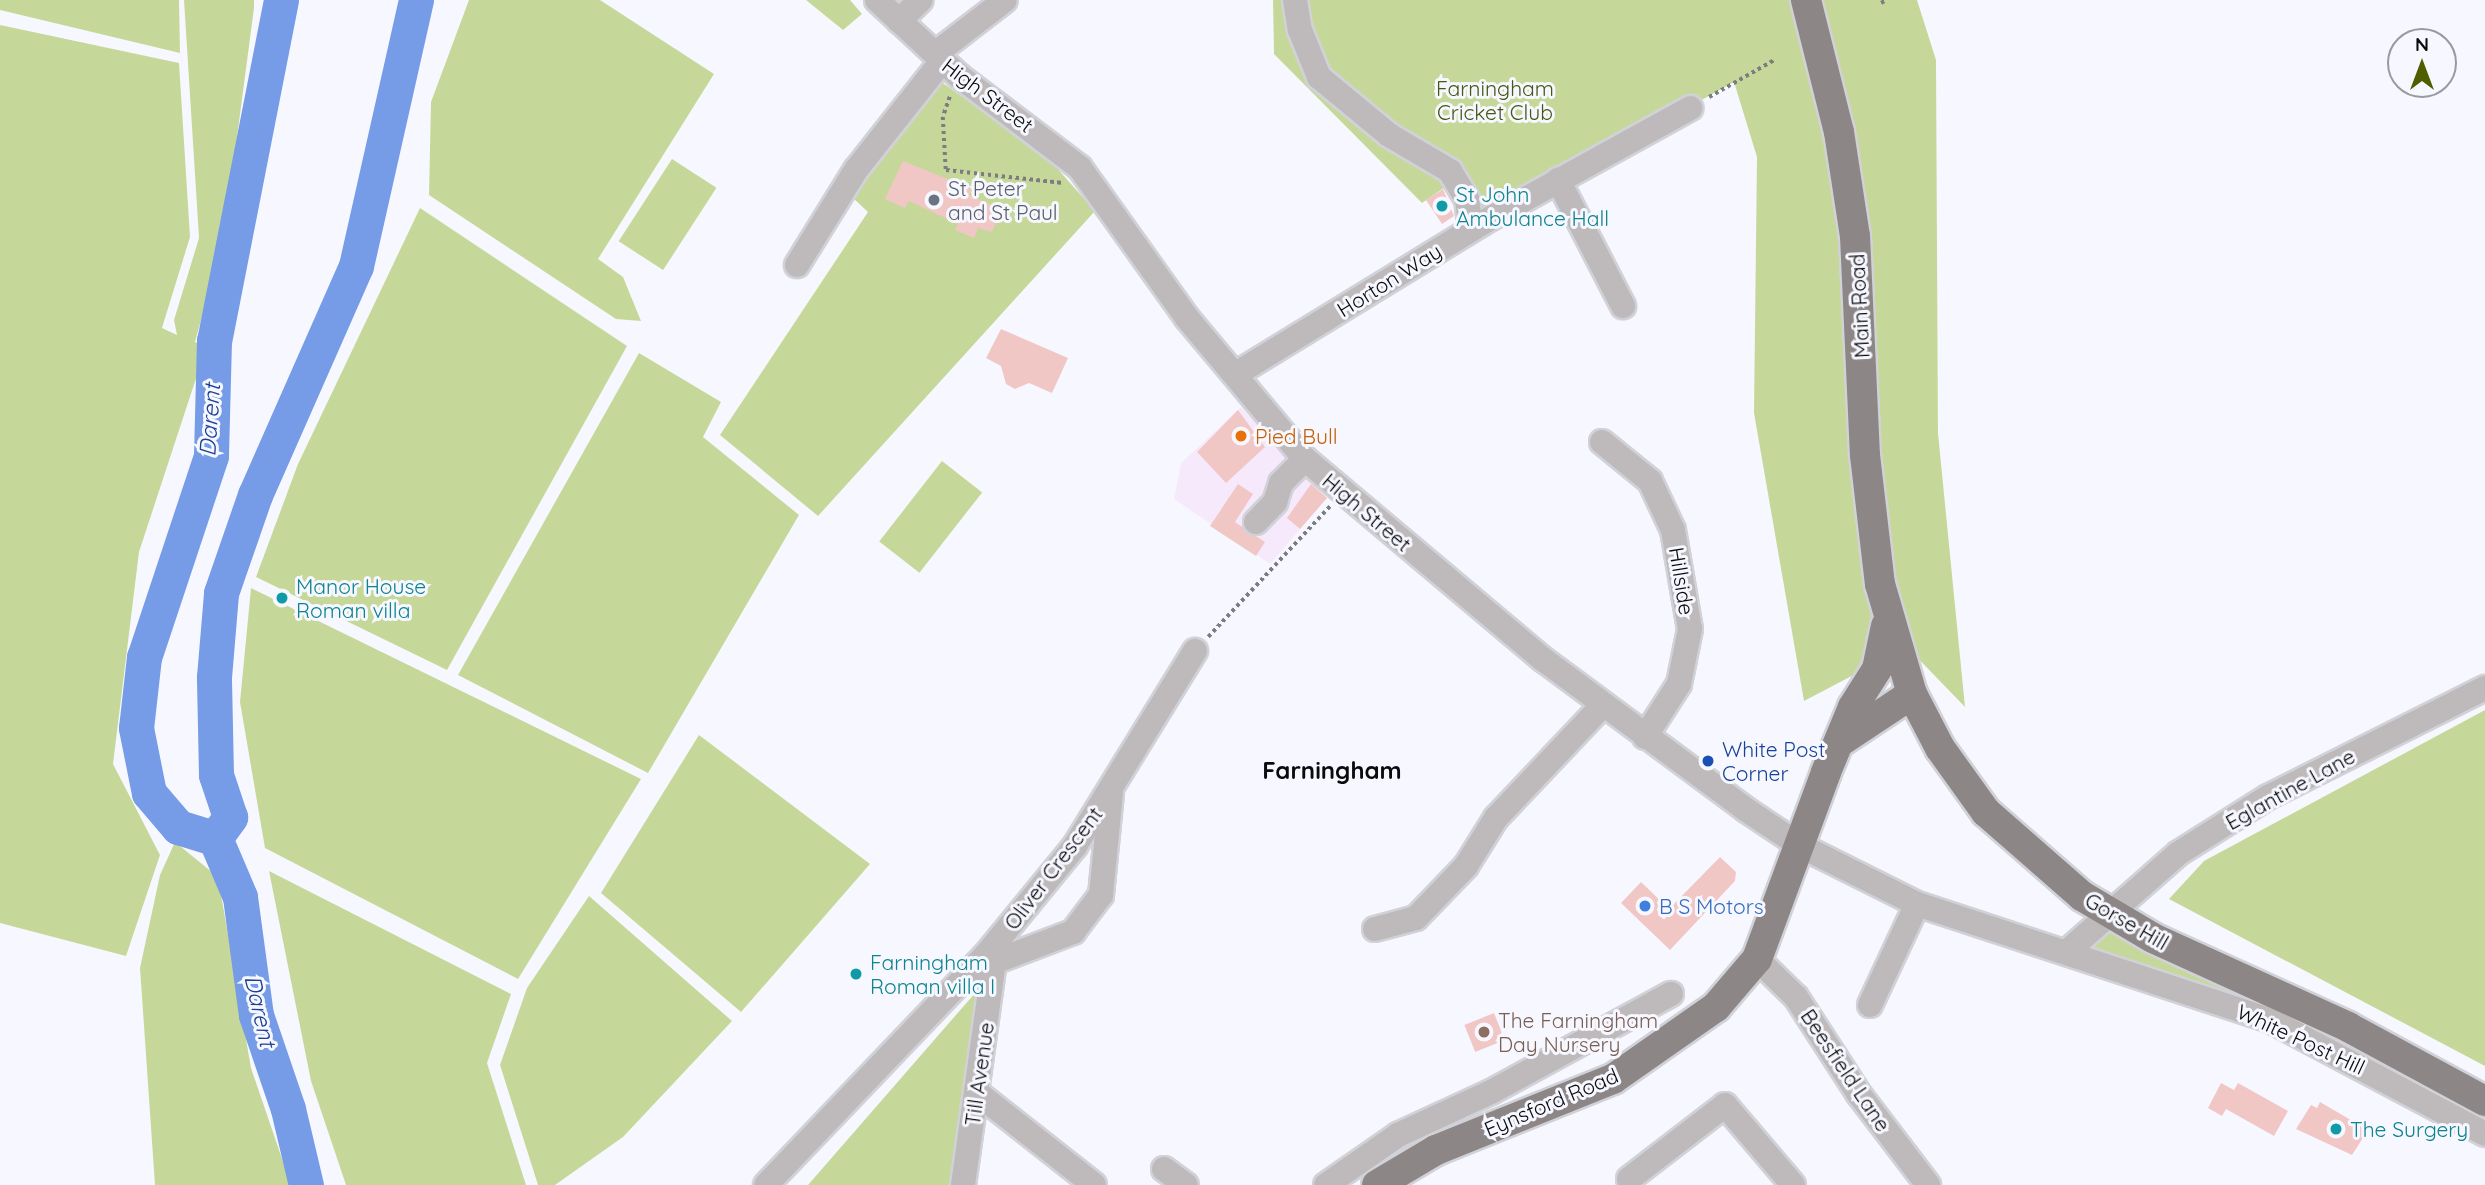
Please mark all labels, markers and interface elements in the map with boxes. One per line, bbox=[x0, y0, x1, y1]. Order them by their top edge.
north arrow bbox=[2387, 28, 2457, 98]
text: N bbox=[2415, 32, 2429, 56]
street label: High Street bbox=[937, 53, 1039, 137]
park label: Farningham Cricket Club bbox=[1436, 75, 1554, 125]
place label: St Peter and St Paul bbox=[948, 175, 1058, 225]
place label: St John Ambulance Hall bbox=[1456, 181, 1609, 231]
marker: St Peter and St Paul bbox=[926, 192, 942, 208]
marker: St John Ambulance Hall bbox=[1434, 198, 1450, 214]
street label: Horton Way bbox=[1332, 238, 1446, 322]
street label: Main Road bbox=[1844, 253, 1874, 359]
water label: Darent bbox=[194, 383, 226, 457]
place label: Pied Bull bbox=[1255, 423, 1338, 449]
marker: Pied Bull bbox=[1233, 428, 1249, 444]
street label: High Street bbox=[1318, 468, 1416, 556]
street label: Hillside bbox=[1664, 545, 1700, 617]
place label: Manor House Roman villa bbox=[296, 573, 426, 623]
marker: Manor House Roman villa bbox=[274, 590, 290, 606]
place label: White Post Corner bbox=[1722, 736, 1825, 786]
street label: Eglantine Lane bbox=[2221, 743, 2359, 835]
marker: White Post Corner bbox=[1700, 753, 1716, 769]
district label: Farningham bbox=[1262, 757, 1402, 785]
street label: Oliver Crescent bbox=[999, 802, 1107, 934]
street label: Gorse Hill bbox=[2081, 887, 2173, 955]
place label: B S Motors bbox=[1659, 893, 1764, 919]
marker: B S Motors bbox=[1637, 898, 1653, 914]
place label: Farningham Roman villa I bbox=[870, 949, 995, 999]
marker: Farningham Roman villa I bbox=[848, 966, 864, 982]
water label: Darent bbox=[238, 972, 282, 1050]
street label: White Post Hill bbox=[2233, 998, 2369, 1080]
street label: Beesfield Lane bbox=[1796, 1004, 1896, 1136]
place label: The Farningham Day Nursery bbox=[1498, 1007, 1658, 1057]
street label: Till Avenue bbox=[959, 1021, 999, 1127]
marker: The Farningham Day Nursery bbox=[1476, 1024, 1492, 1040]
street label: Eynsford Road bbox=[1480, 1062, 1622, 1142]
place label: The Surgery bbox=[2350, 1116, 2468, 1142]
marker: The Surgery bbox=[2328, 1121, 2344, 1137]

